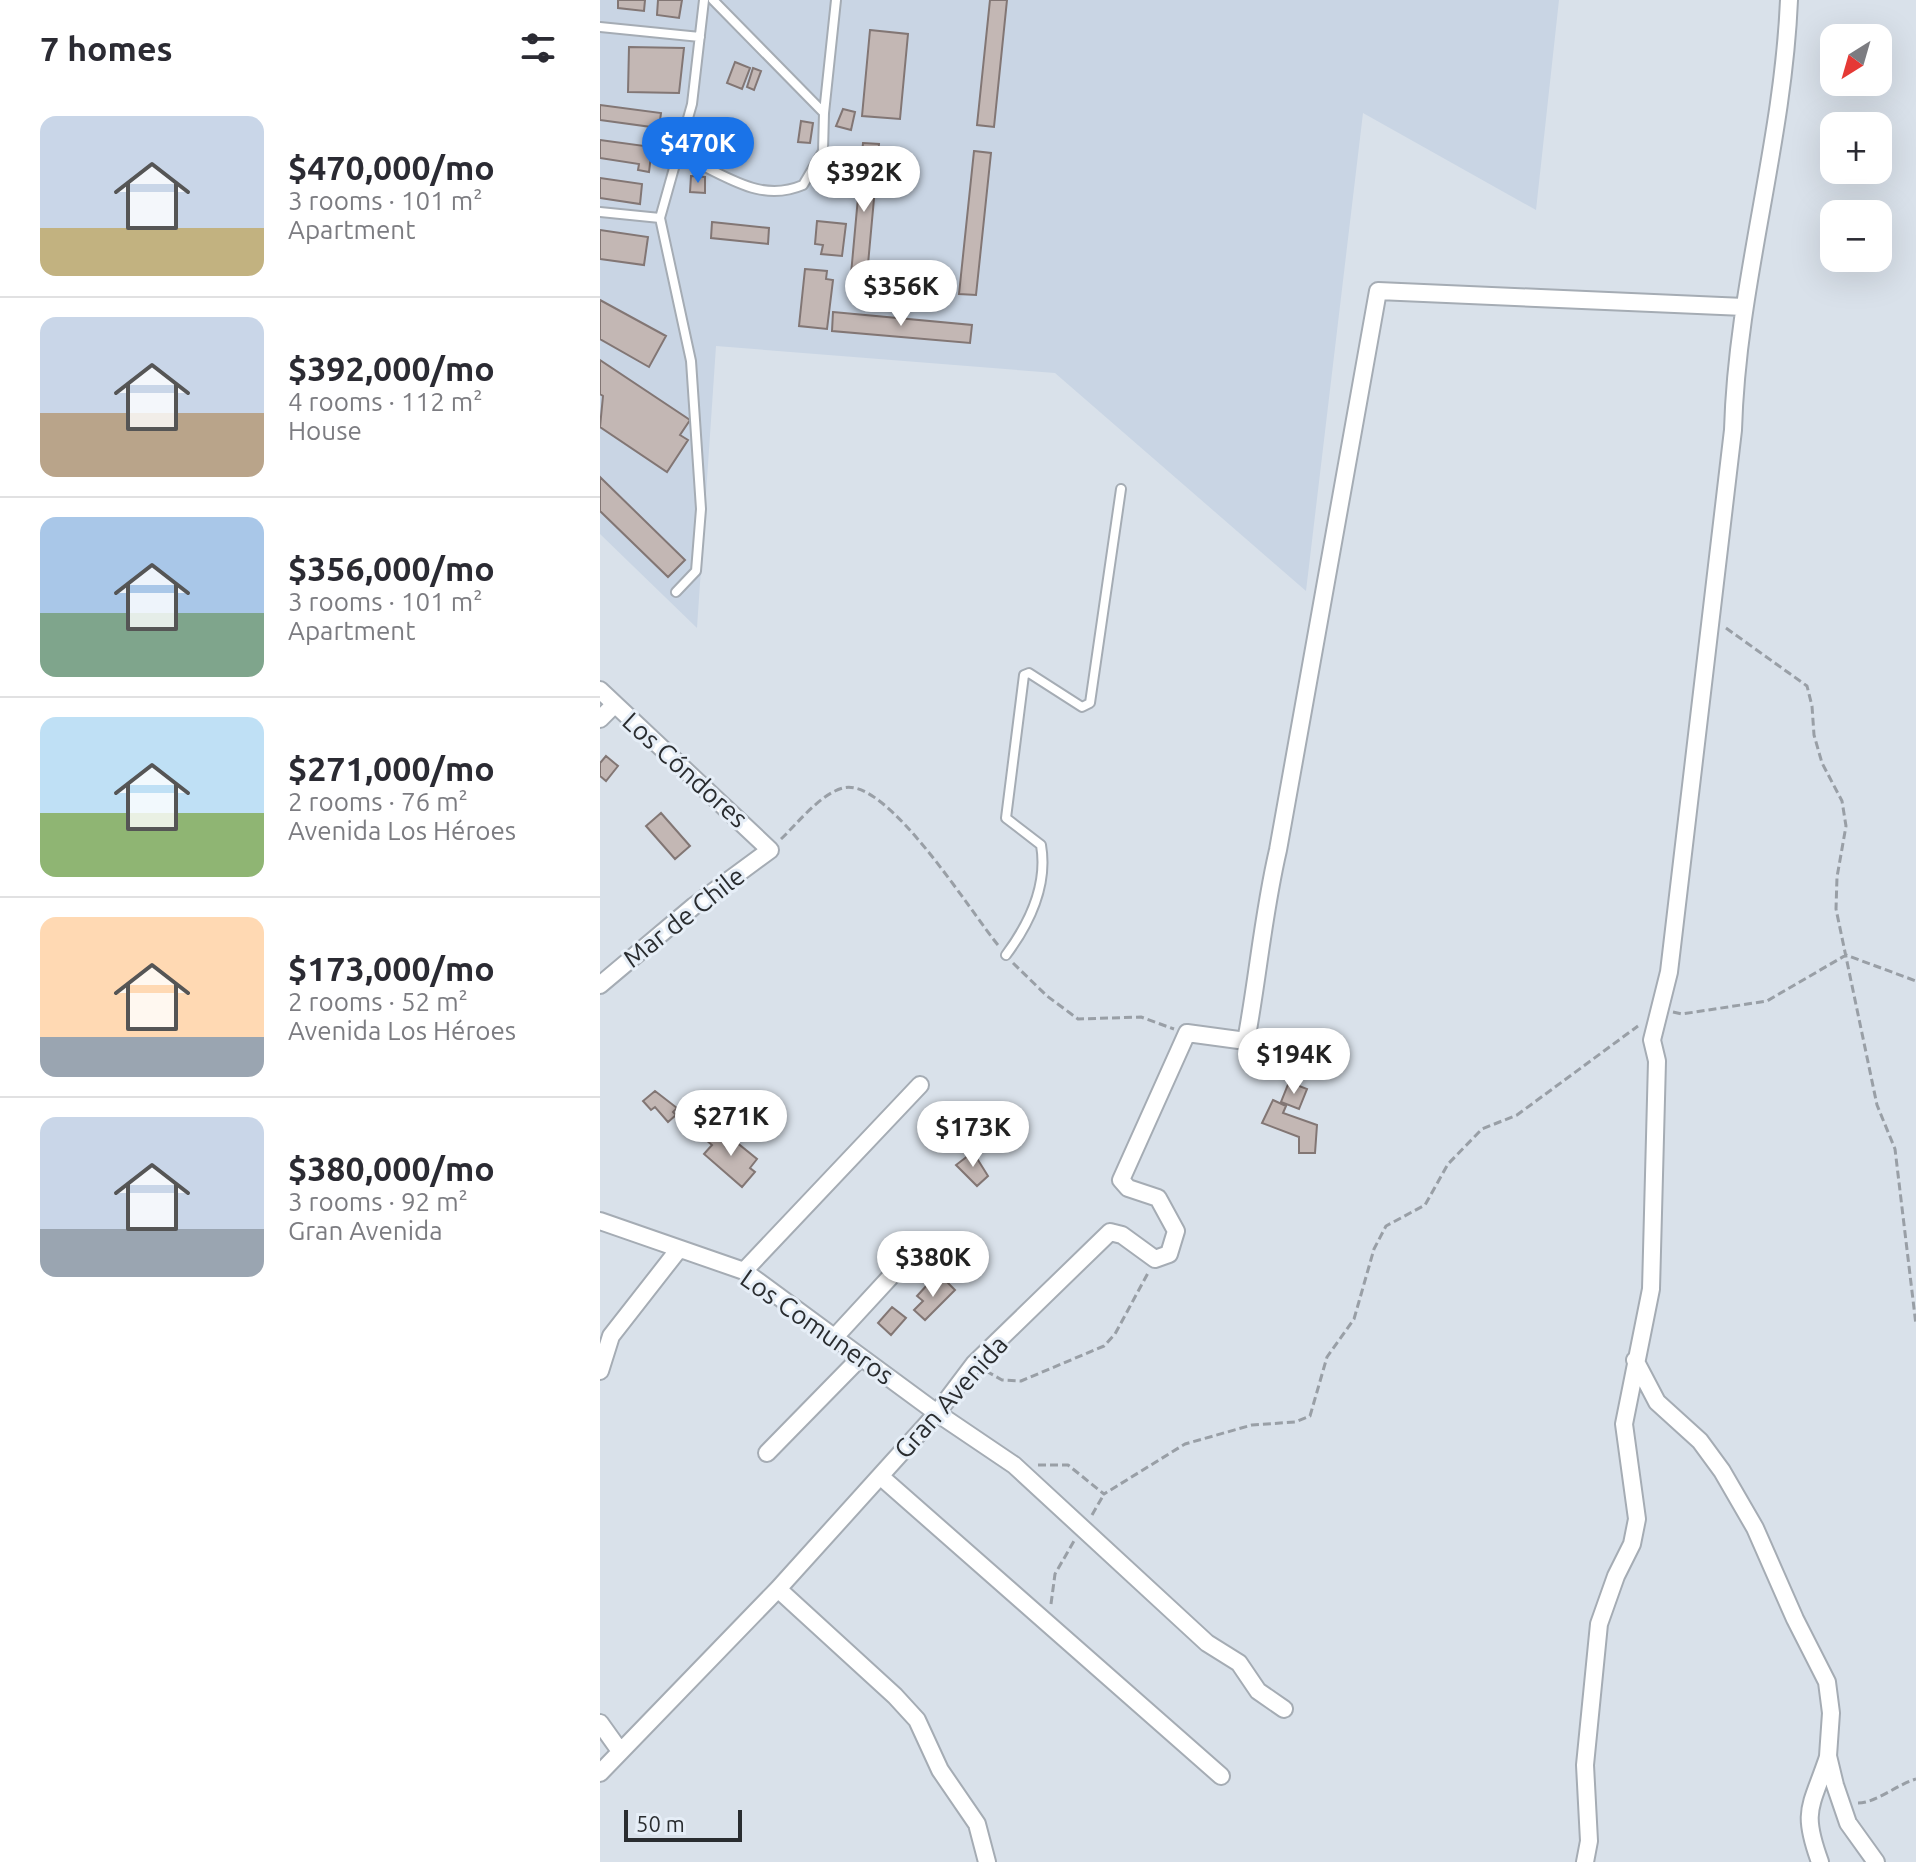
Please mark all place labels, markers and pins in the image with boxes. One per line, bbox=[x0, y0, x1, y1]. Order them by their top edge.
pin: $470K bbox=[642, 117, 754, 185]
pin: $392K bbox=[808, 146, 920, 214]
pin: $356K bbox=[845, 260, 957, 328]
pin: $194K bbox=[1238, 1028, 1350, 1096]
pin: $271K bbox=[675, 1090, 787, 1158]
pin: $173K bbox=[917, 1101, 1029, 1169]
pin: $380K bbox=[877, 1231, 989, 1299]

